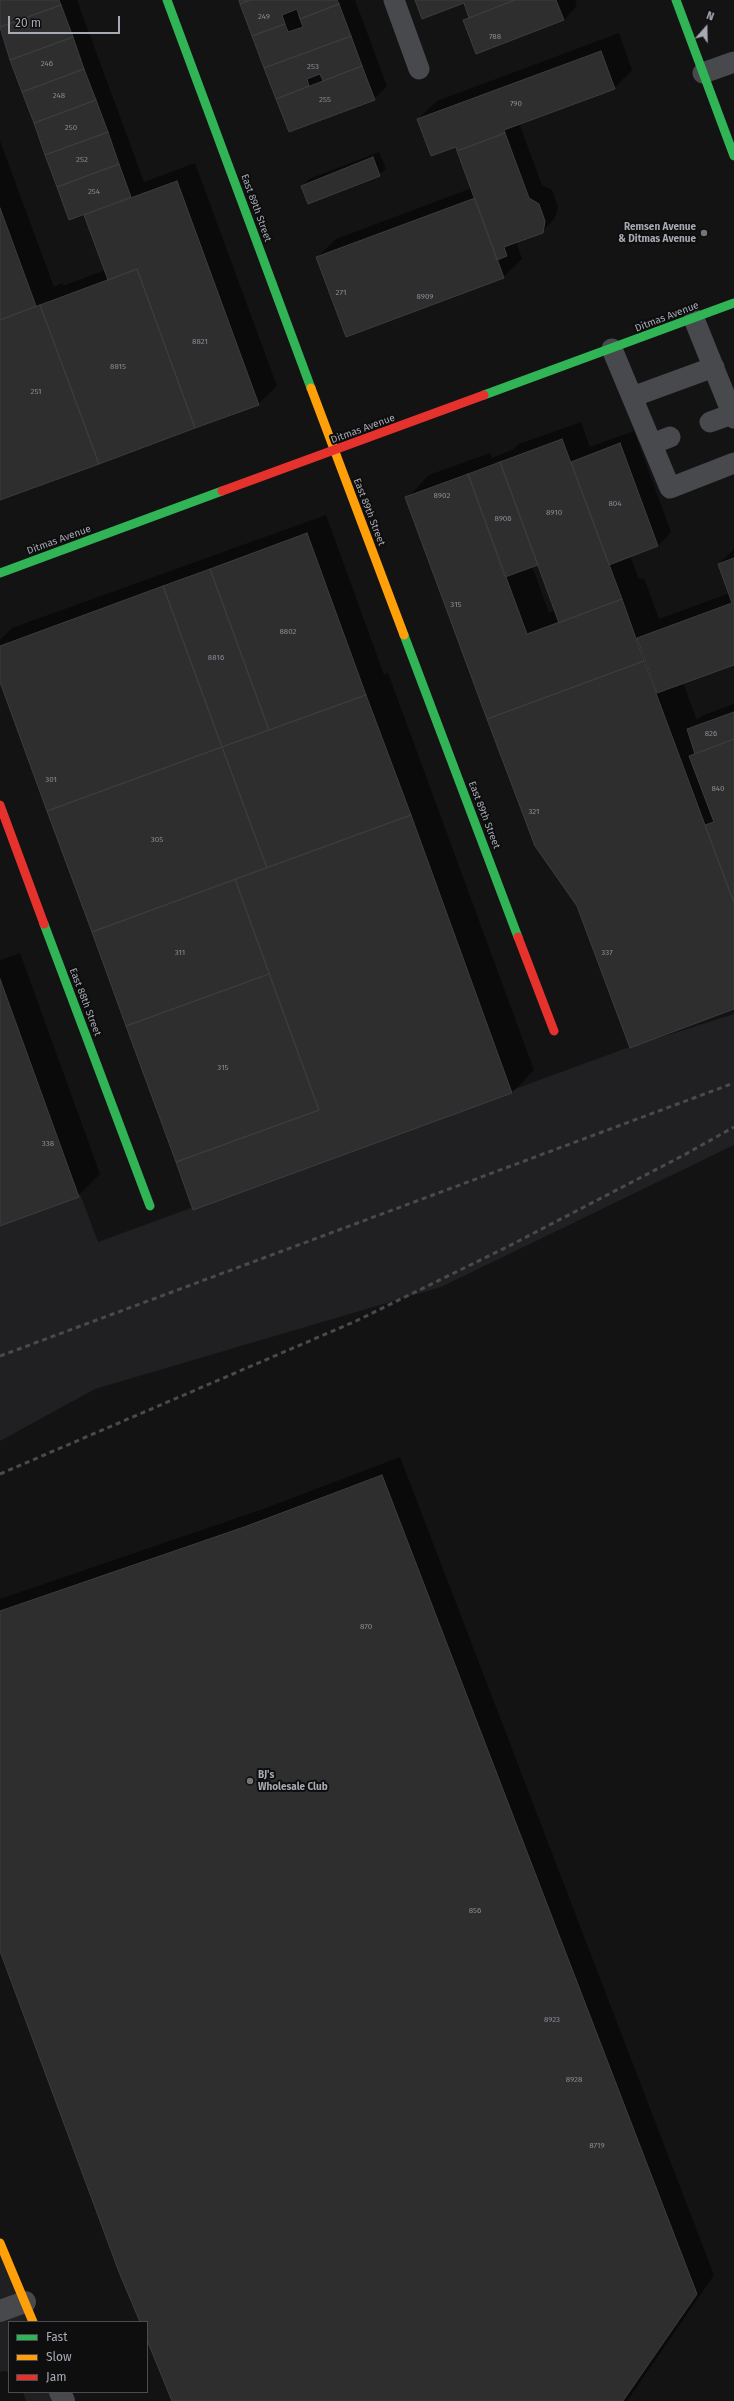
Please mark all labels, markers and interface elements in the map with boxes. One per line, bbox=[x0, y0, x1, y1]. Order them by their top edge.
scale bar bbox=[10, 8, 122, 34]
north arrow bbox=[686, 8, 726, 48]
text: N bbox=[705, 9, 716, 24]
house number: 249 bbox=[258, 12, 270, 22]
text: 20 m bbox=[15, 16, 41, 30]
house number: 788 bbox=[489, 32, 501, 42]
house number: 246 bbox=[41, 59, 53, 69]
house number: 253 bbox=[307, 62, 319, 72]
house number: 248 bbox=[53, 91, 65, 101]
house number: 255 bbox=[319, 95, 331, 105]
house number: 790 bbox=[510, 99, 522, 109]
house number: 250 bbox=[65, 123, 77, 133]
house number: 252 bbox=[76, 155, 88, 165]
street label: East 89th Street bbox=[238, 172, 274, 244]
house number: 254 bbox=[88, 187, 100, 197]
place label: Remsen Avenue & Ditmas Avenue bbox=[618, 221, 696, 244]
marker: Remsen Avenue & Ditmas Avenue bbox=[699, 228, 709, 238]
house number: 271 bbox=[336, 288, 346, 298]
house number: 8909 bbox=[416, 292, 434, 302]
street label: Ditmas Avenue bbox=[633, 299, 701, 335]
house number: 8821 bbox=[192, 337, 208, 347]
house number: 8815 bbox=[110, 362, 126, 372]
house number: 251 bbox=[30, 387, 42, 397]
street label: Ditmas Avenue bbox=[329, 412, 397, 446]
street label: East 89th Street bbox=[351, 477, 387, 547]
house number: 8902 bbox=[434, 491, 450, 501]
house number: 804 bbox=[608, 499, 622, 509]
house number: 8910 bbox=[546, 508, 562, 518]
house number: 8906 bbox=[494, 514, 512, 524]
street label: Ditmas Avenue bbox=[25, 523, 93, 557]
house number: 315 bbox=[450, 600, 462, 610]
house number: 8802 bbox=[279, 627, 297, 637]
house number: 8816 bbox=[208, 653, 224, 663]
house number: 826 bbox=[705, 729, 717, 739]
house number: 301 bbox=[45, 775, 57, 785]
street label: East 89th Street bbox=[466, 780, 502, 850]
house number: 840 bbox=[711, 784, 725, 794]
house number: 321 bbox=[528, 807, 540, 817]
house number: 305 bbox=[151, 835, 163, 845]
house number: 311 bbox=[175, 948, 185, 958]
house number: 337 bbox=[601, 948, 613, 958]
street label: East 88th Street bbox=[67, 966, 103, 1038]
house number: 315 bbox=[217, 1063, 229, 1073]
house number: 338 bbox=[42, 1139, 54, 1149]
house number: 870 bbox=[360, 1622, 372, 1632]
place label: BJ's Wholesale Club bbox=[258, 1769, 328, 1792]
marker: BJ's Wholesale Club bbox=[245, 1776, 255, 1786]
house number: 856 bbox=[469, 1906, 481, 1916]
house number: 8923 bbox=[544, 2015, 560, 2025]
house number: 8928 bbox=[566, 2075, 582, 2085]
house number: 8719 bbox=[589, 2141, 605, 2151]
legend bbox=[8, 2321, 148, 2393]
text: Fast bbox=[46, 2330, 68, 2344]
text: Slow bbox=[46, 2350, 72, 2364]
text: Jam bbox=[46, 2370, 66, 2384]

